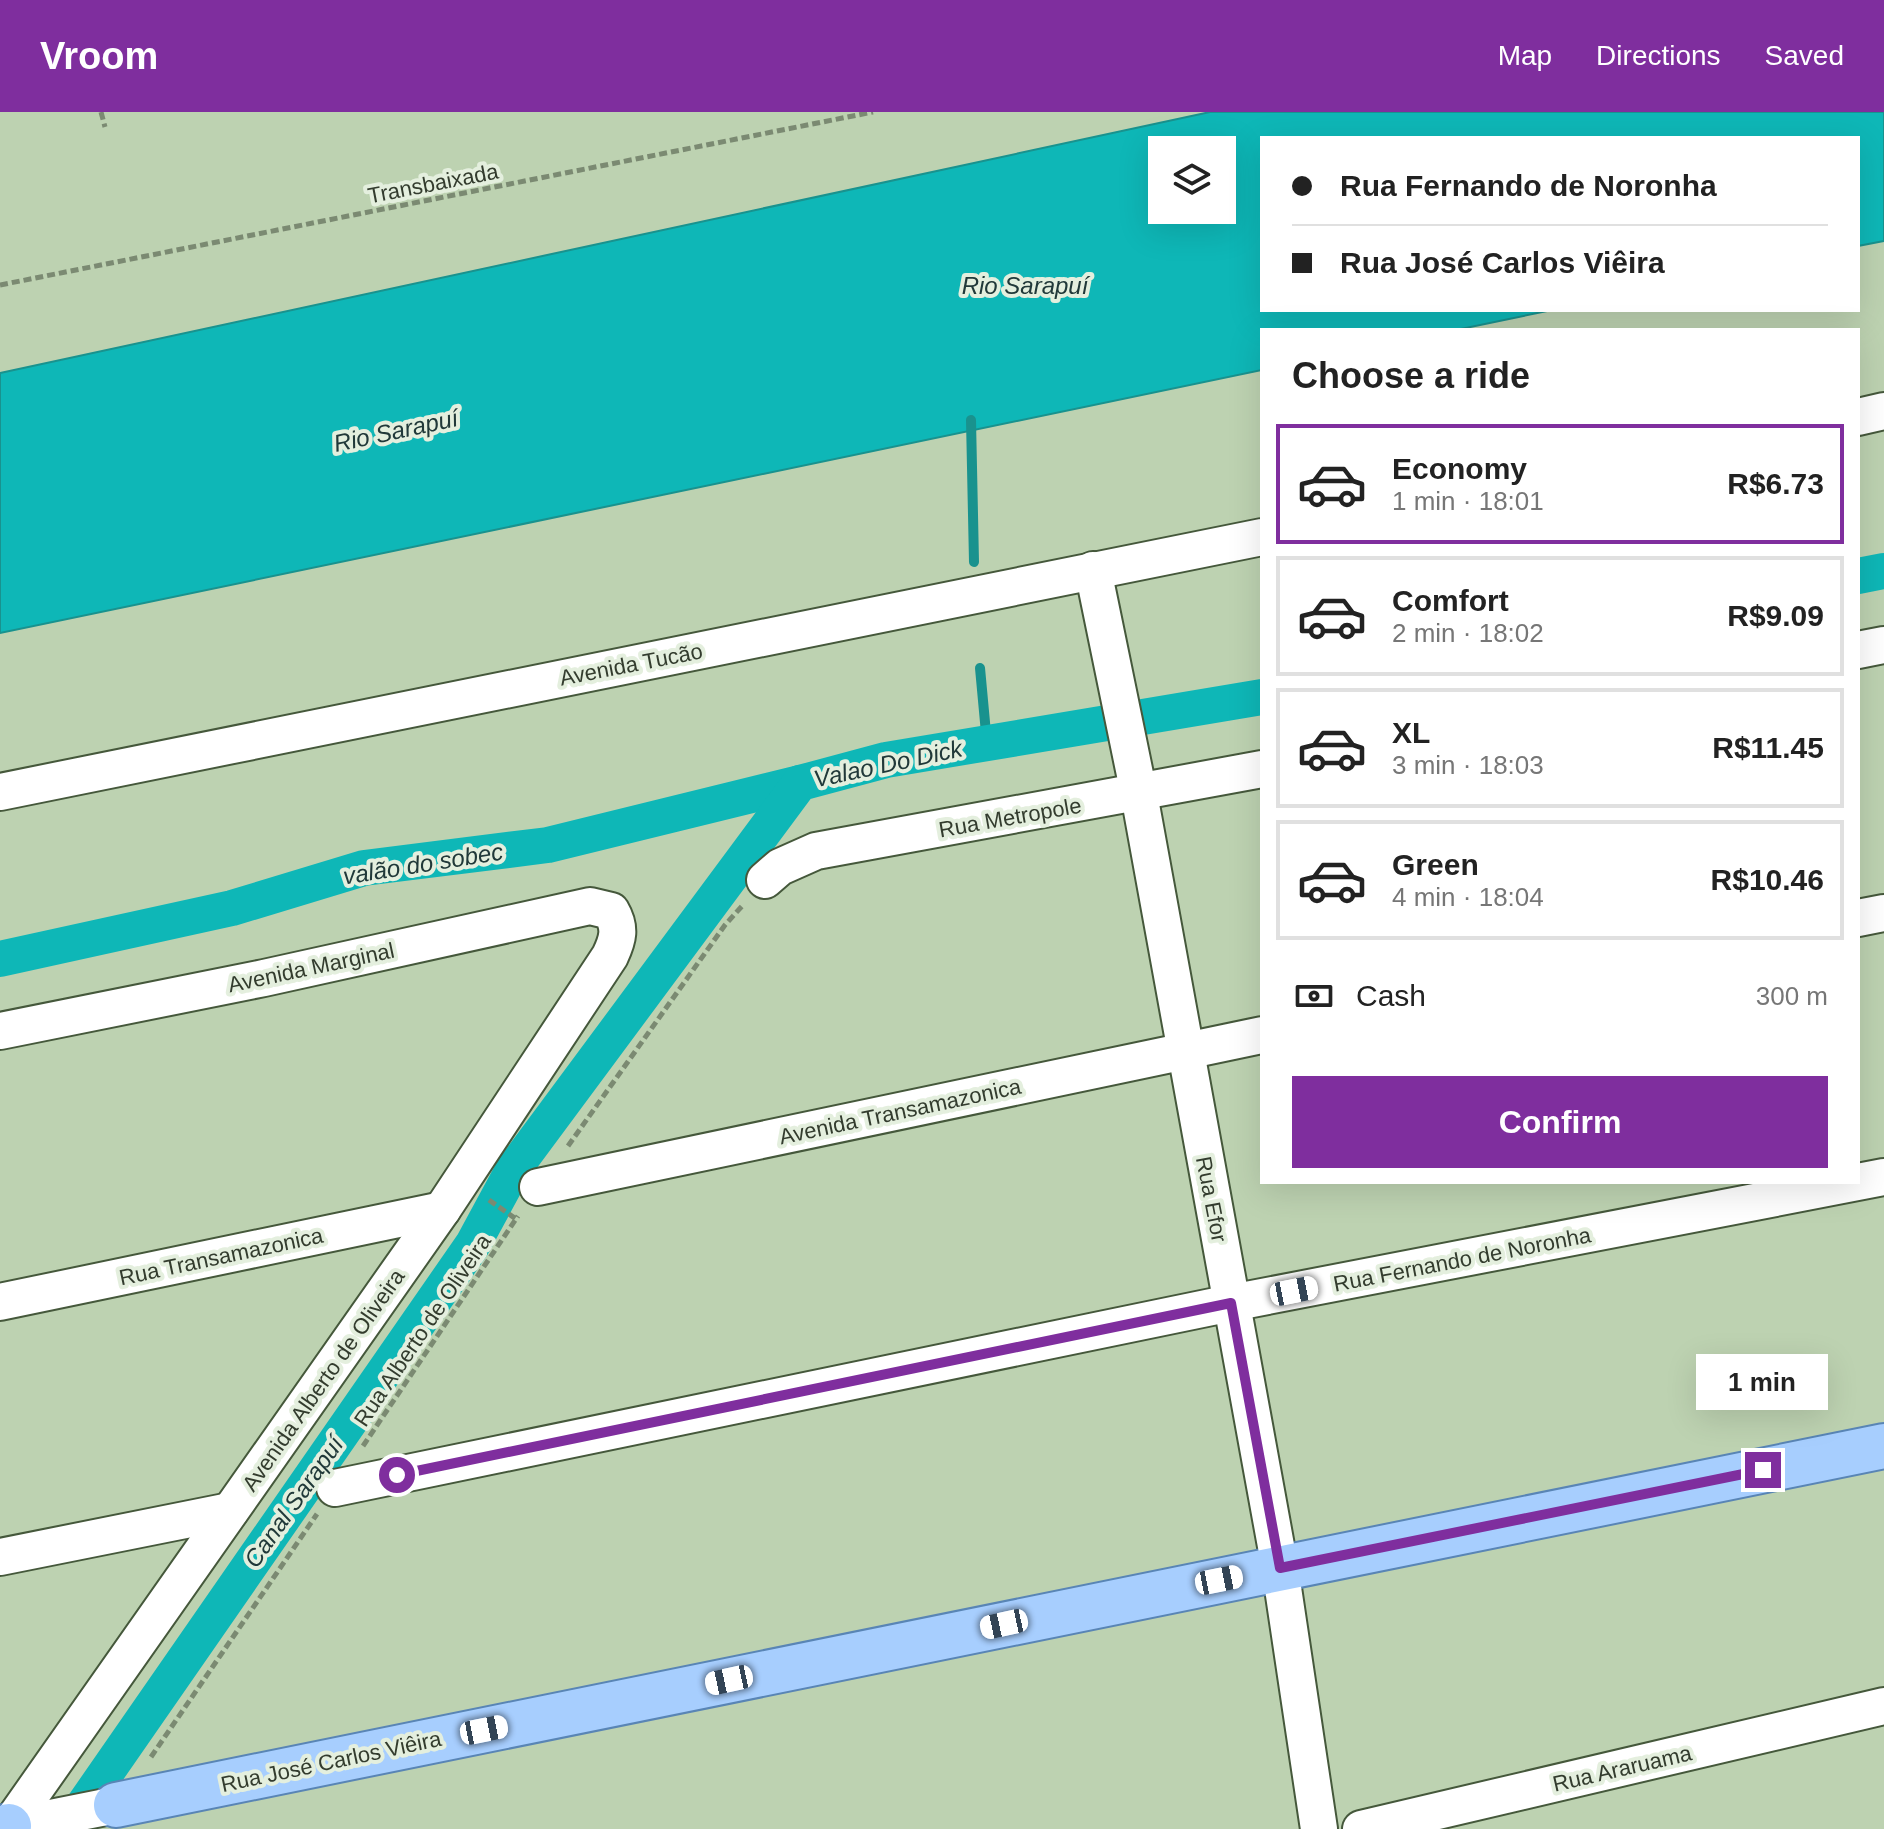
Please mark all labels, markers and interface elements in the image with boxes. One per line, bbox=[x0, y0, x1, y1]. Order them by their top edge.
text: Vroom bbox=[40, 35, 158, 77]
text: Map bbox=[1498, 40, 1552, 71]
text: Directions bbox=[1596, 40, 1721, 71]
text: Saved bbox=[1765, 40, 1844, 71]
map controls bbox=[1148, 136, 1236, 224]
button: layers bbox=[1148, 136, 1236, 224]
street label: Transbaixada bbox=[366, 158, 501, 208]
text: Rua Fernando de Noronha bbox=[1340, 169, 1717, 202]
text: Rua José Carlos Viêira bbox=[1340, 246, 1665, 279]
water label: Rio Sarapuí bbox=[962, 272, 1091, 299]
text: Choose a ride bbox=[1292, 355, 1530, 396]
water label: Rio Sarapuí bbox=[331, 404, 463, 457]
icon: car bbox=[1296, 448, 1368, 520]
text: Economy bbox=[1392, 452, 1527, 485]
text: R$6.73 bbox=[1727, 467, 1824, 500]
text: 1 min · 18:01 bbox=[1392, 486, 1544, 516]
icon: car bbox=[1296, 580, 1368, 652]
text: Comfort bbox=[1392, 584, 1509, 617]
text: R$9.09 bbox=[1727, 599, 1824, 632]
text: 2 min · 18:02 bbox=[1392, 618, 1544, 648]
street label: Avenida Tucão bbox=[557, 638, 705, 691]
icon: car bbox=[1296, 712, 1368, 784]
text: XL bbox=[1392, 716, 1430, 749]
text: R$11.45 bbox=[1712, 731, 1824, 764]
water label: Valao Do Dick bbox=[811, 734, 967, 792]
text: 3 min · 18:03 bbox=[1392, 750, 1544, 780]
street label: Rua Metropole bbox=[937, 793, 1083, 842]
water label: valão do sobec bbox=[341, 838, 505, 889]
icon: car bbox=[1296, 844, 1368, 916]
text: Green bbox=[1392, 848, 1479, 881]
text: R$10.46 bbox=[1711, 863, 1824, 896]
text: 4 min · 18:04 bbox=[1392, 882, 1544, 912]
street label: Avenida Marginal bbox=[226, 938, 397, 997]
icon: cash bbox=[1292, 974, 1336, 1018]
text: Cash bbox=[1356, 979, 1426, 1012]
text: 300 m bbox=[1756, 981, 1828, 1011]
street label: Avenida Transamazonica bbox=[777, 1073, 1024, 1149]
button: Confirm bbox=[1292, 1076, 1828, 1168]
street label: Rua Efor bbox=[1191, 1154, 1232, 1244]
street label: Rua Transamazonica bbox=[117, 1222, 326, 1290]
street label: Rua Fernando de Noronha bbox=[1331, 1222, 1594, 1297]
street label: Rua Alberto de Oliveira bbox=[349, 1229, 496, 1431]
street label: Avenida Alberto de Oliveira bbox=[237, 1264, 410, 1496]
car bbox=[1268, 1275, 1320, 1307]
callout: 1 min bbox=[1697, 1354, 1829, 1410]
text: 1 min bbox=[1728, 1367, 1796, 1397]
water label: Canal Sarapuí bbox=[239, 1429, 350, 1572]
route end bbox=[1745, 1452, 1781, 1488]
route start bbox=[379, 1457, 415, 1493]
car bbox=[1193, 1564, 1245, 1596]
car bbox=[978, 1607, 1030, 1641]
car bbox=[703, 1663, 755, 1697]
car bbox=[458, 1714, 510, 1746]
street label: Rua José Carlos Viêira bbox=[219, 1726, 444, 1797]
street label: Rua Araruama bbox=[1550, 1740, 1695, 1797]

